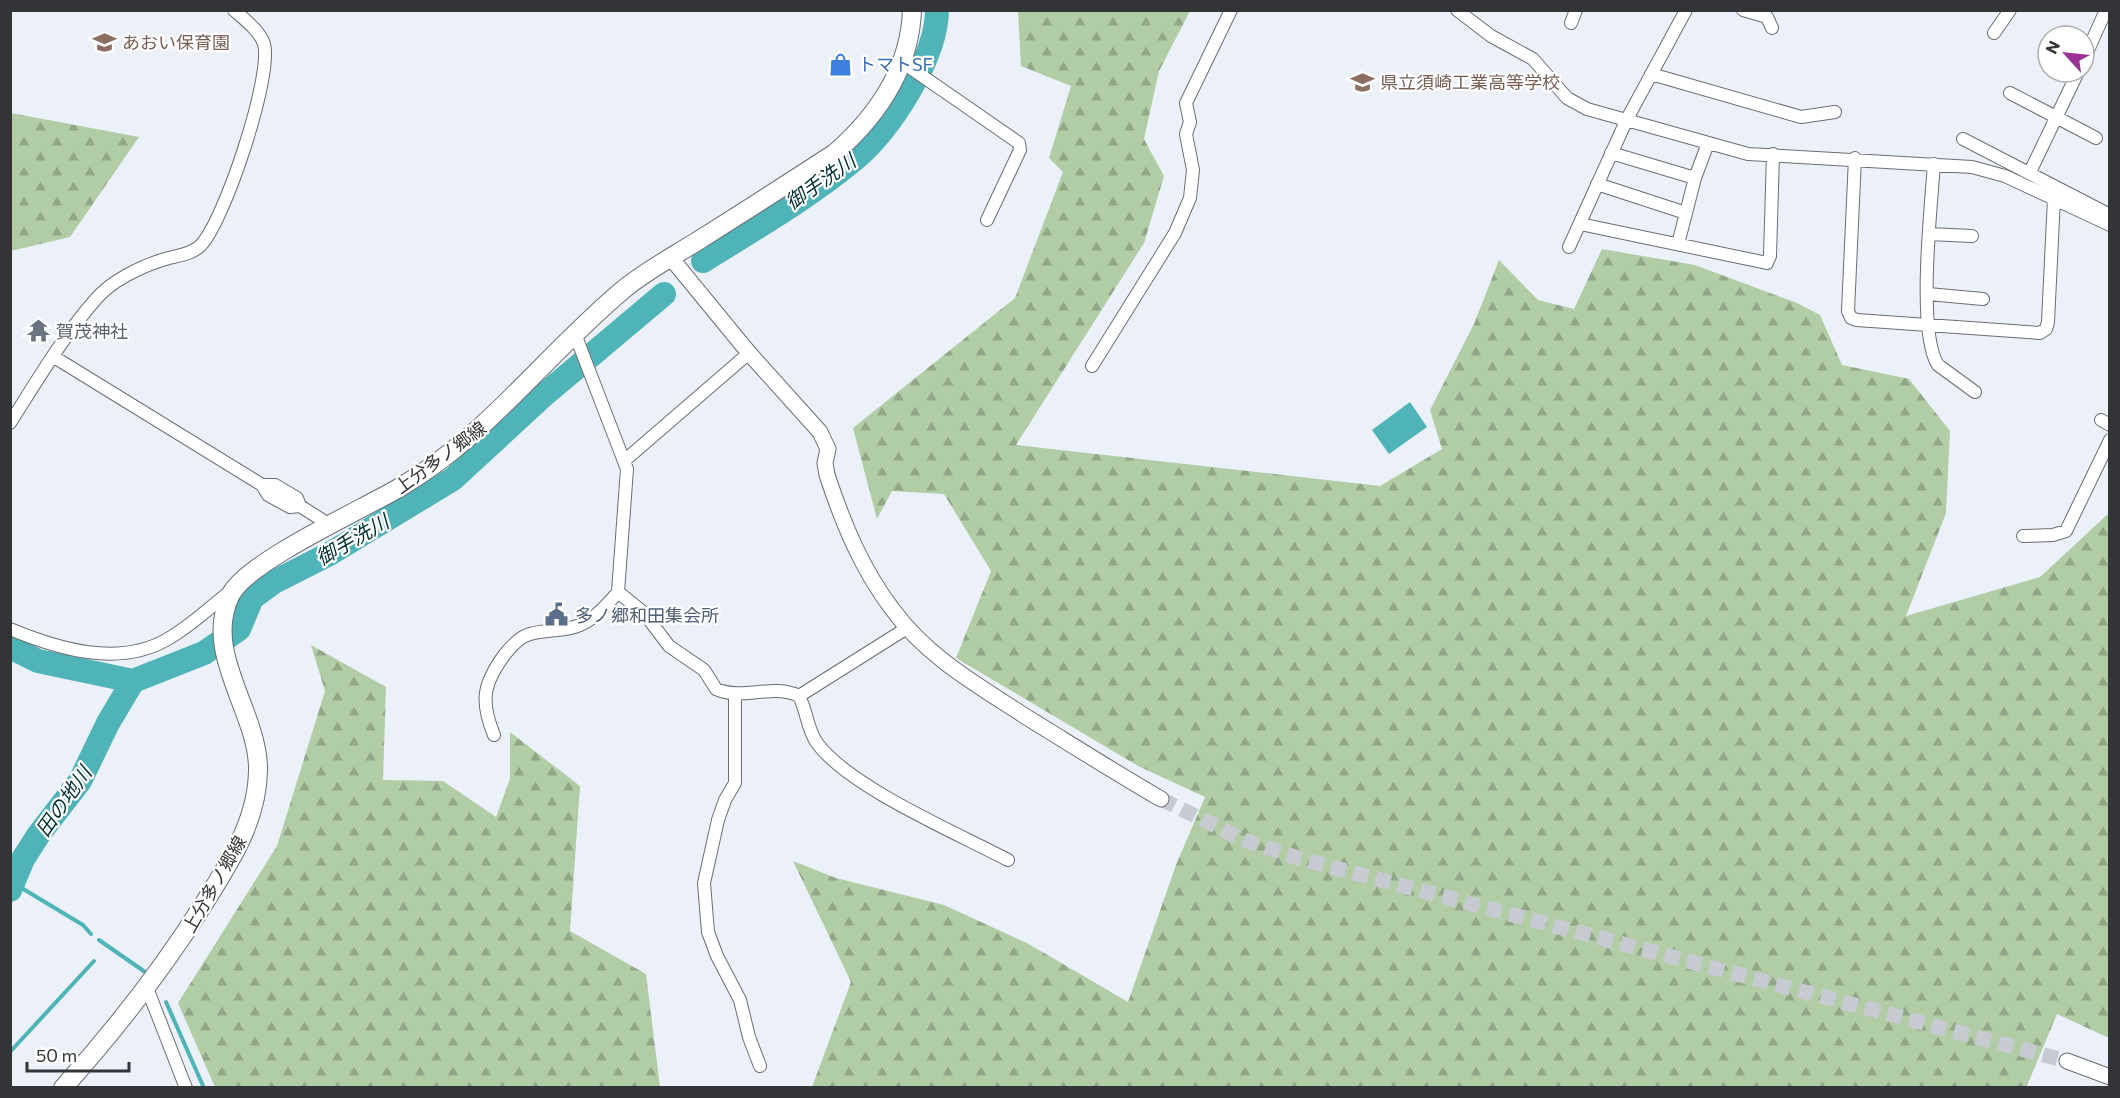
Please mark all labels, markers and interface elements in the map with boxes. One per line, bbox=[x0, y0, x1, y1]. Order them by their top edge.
north arrow bbox=[2036, 24, 2096, 84]
school or university icon: あおい保育園 bbox=[91, 29, 117, 55]
place label: あおい保育園 bbox=[122, 31, 230, 53]
text: N bbox=[2041, 37, 2063, 57]
shop icon: トマトSF bbox=[827, 51, 853, 77]
place label: トマトSF bbox=[858, 53, 933, 75]
school or university icon: 県立須崎工業高等学校 bbox=[1349, 69, 1375, 95]
place label: 県立須崎工業高等学校 bbox=[1380, 71, 1560, 93]
water label: 御手洗川 bbox=[780, 147, 861, 214]
temple icon: 賀茂神社 bbox=[25, 318, 51, 344]
place label: 賀茂神社 bbox=[56, 320, 128, 342]
street label: 上分多ノ郷線 bbox=[390, 416, 490, 498]
water label: 御手洗川 bbox=[311, 508, 394, 569]
public building icon: 多ノ郷和田集会所 bbox=[544, 602, 570, 628]
place label: 多ノ郷和田集会所 bbox=[575, 604, 719, 626]
water label: 田の地川 bbox=[30, 760, 97, 841]
street label: 上分多ノ郷線 bbox=[177, 832, 251, 936]
scale bar bbox=[27, 1035, 129, 1073]
text: 50 m bbox=[36, 1044, 77, 1066]

